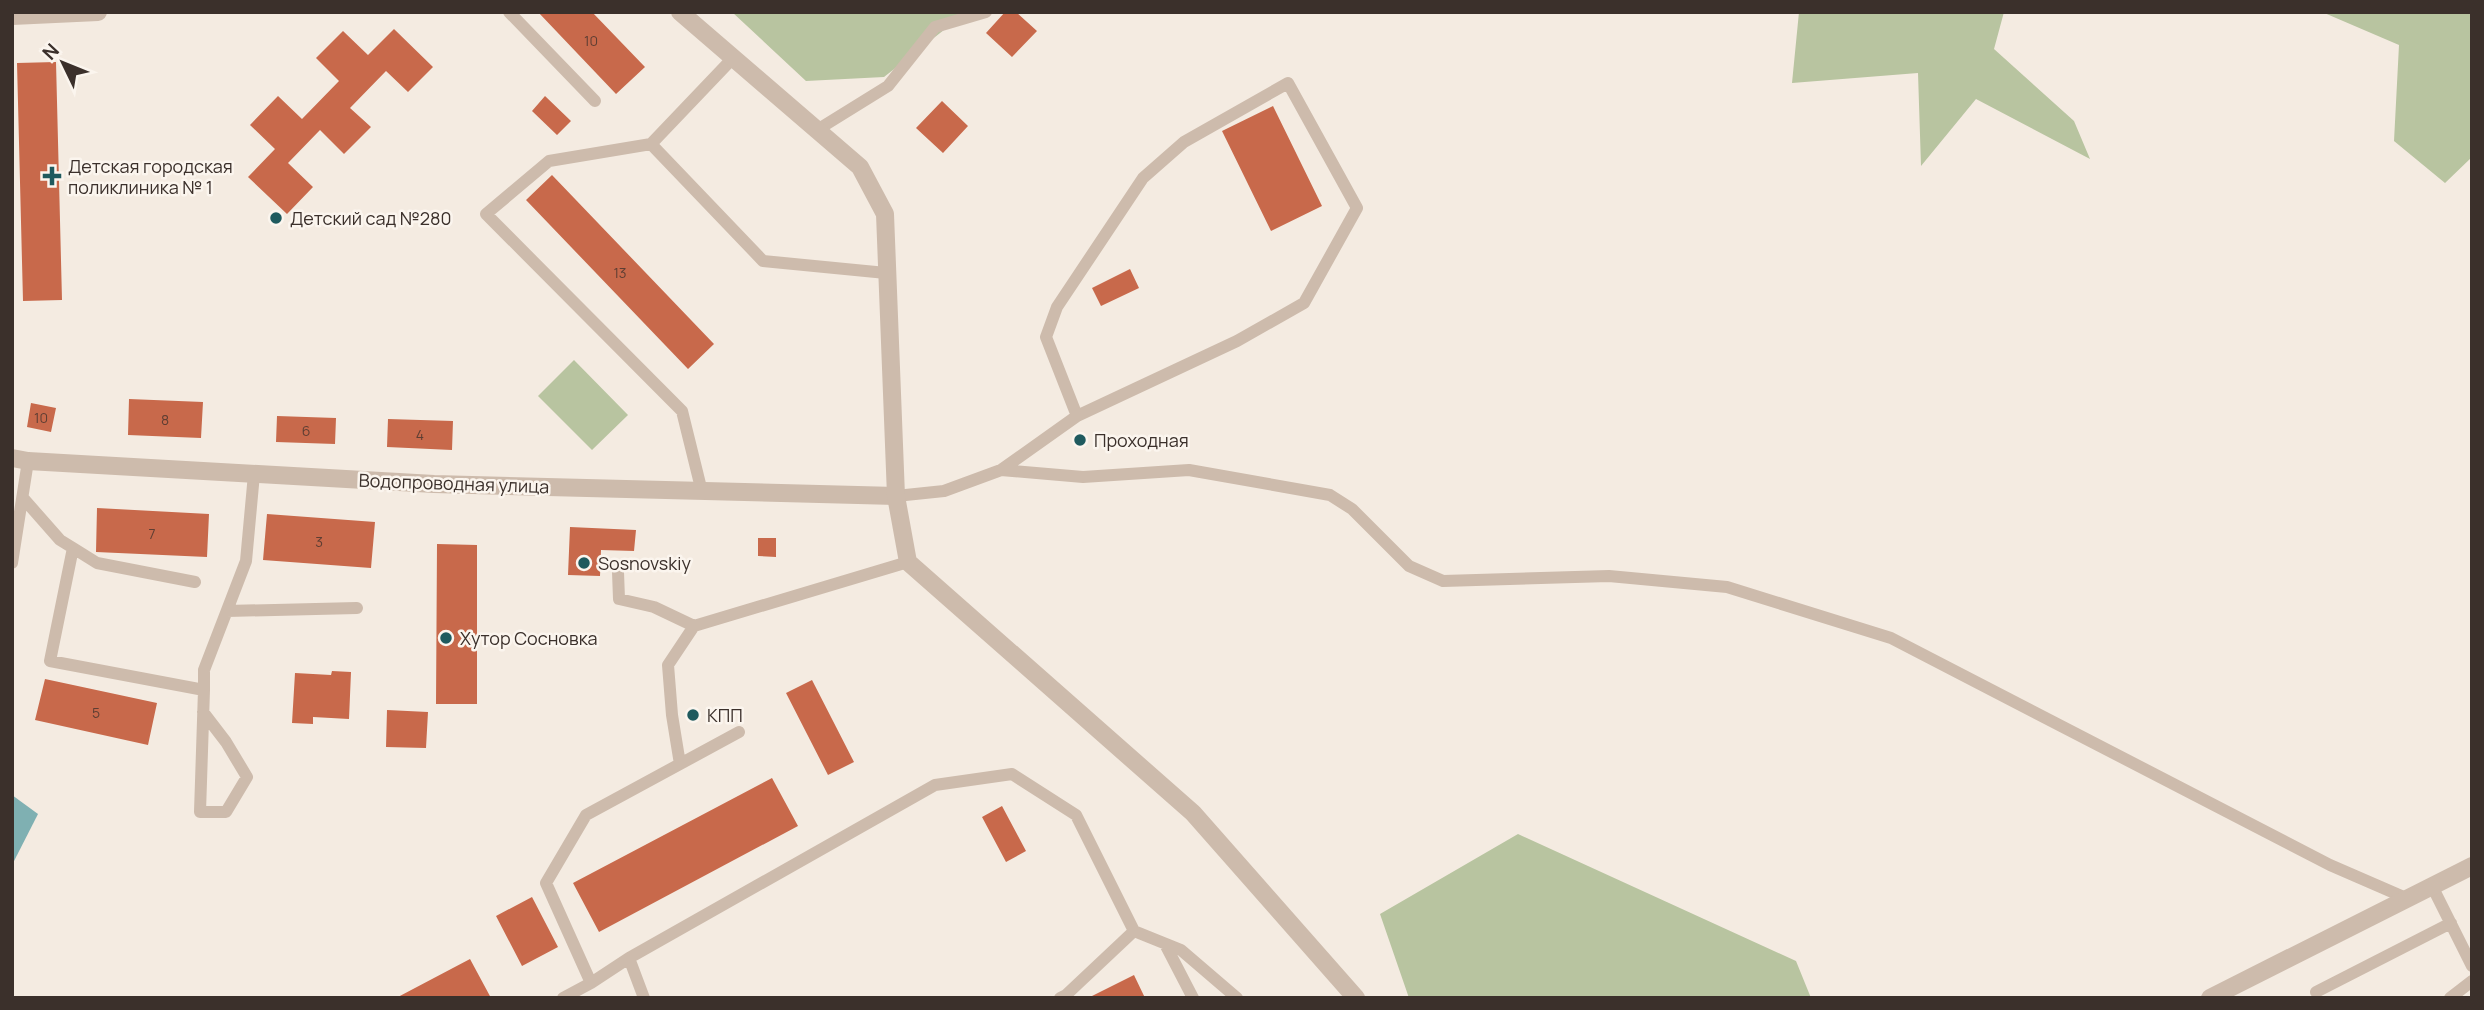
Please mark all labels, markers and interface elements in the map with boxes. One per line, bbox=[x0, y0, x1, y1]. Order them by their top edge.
north arrow bbox=[28, 28, 98, 98]
house number: 10 bbox=[584, 31, 598, 50]
text: N bbox=[36, 38, 65, 65]
place label: Детская городская поликлиника № 1 bbox=[68, 154, 233, 199]
marker: Детская городская поликлиника № 1 bbox=[42, 166, 62, 186]
place label: Детский сад №280 bbox=[290, 206, 451, 230]
marker: Детский сад №280 bbox=[268, 210, 284, 226]
house number: 13 bbox=[613, 263, 627, 282]
house number: 10 bbox=[34, 408, 48, 427]
house number: 8 bbox=[161, 410, 169, 429]
house number: 6 bbox=[302, 421, 310, 440]
house number: 4 bbox=[416, 425, 424, 444]
place label: Проходная bbox=[1094, 428, 1189, 452]
marker: Проходная bbox=[1072, 432, 1088, 448]
street label: Водопроводная улица bbox=[358, 468, 550, 498]
house number: 7 bbox=[148, 524, 156, 543]
house number: 3 bbox=[315, 532, 323, 551]
place label: Sosnovskiy bbox=[598, 551, 691, 575]
marker: Sosnovskiy bbox=[576, 555, 592, 571]
place label: Хутор Сосновка bbox=[460, 626, 598, 650]
marker: Хутор Сосновка bbox=[438, 630, 454, 646]
house number: 5 bbox=[92, 703, 100, 722]
place label: КПП bbox=[707, 703, 743, 727]
marker: КПП bbox=[685, 707, 701, 723]

